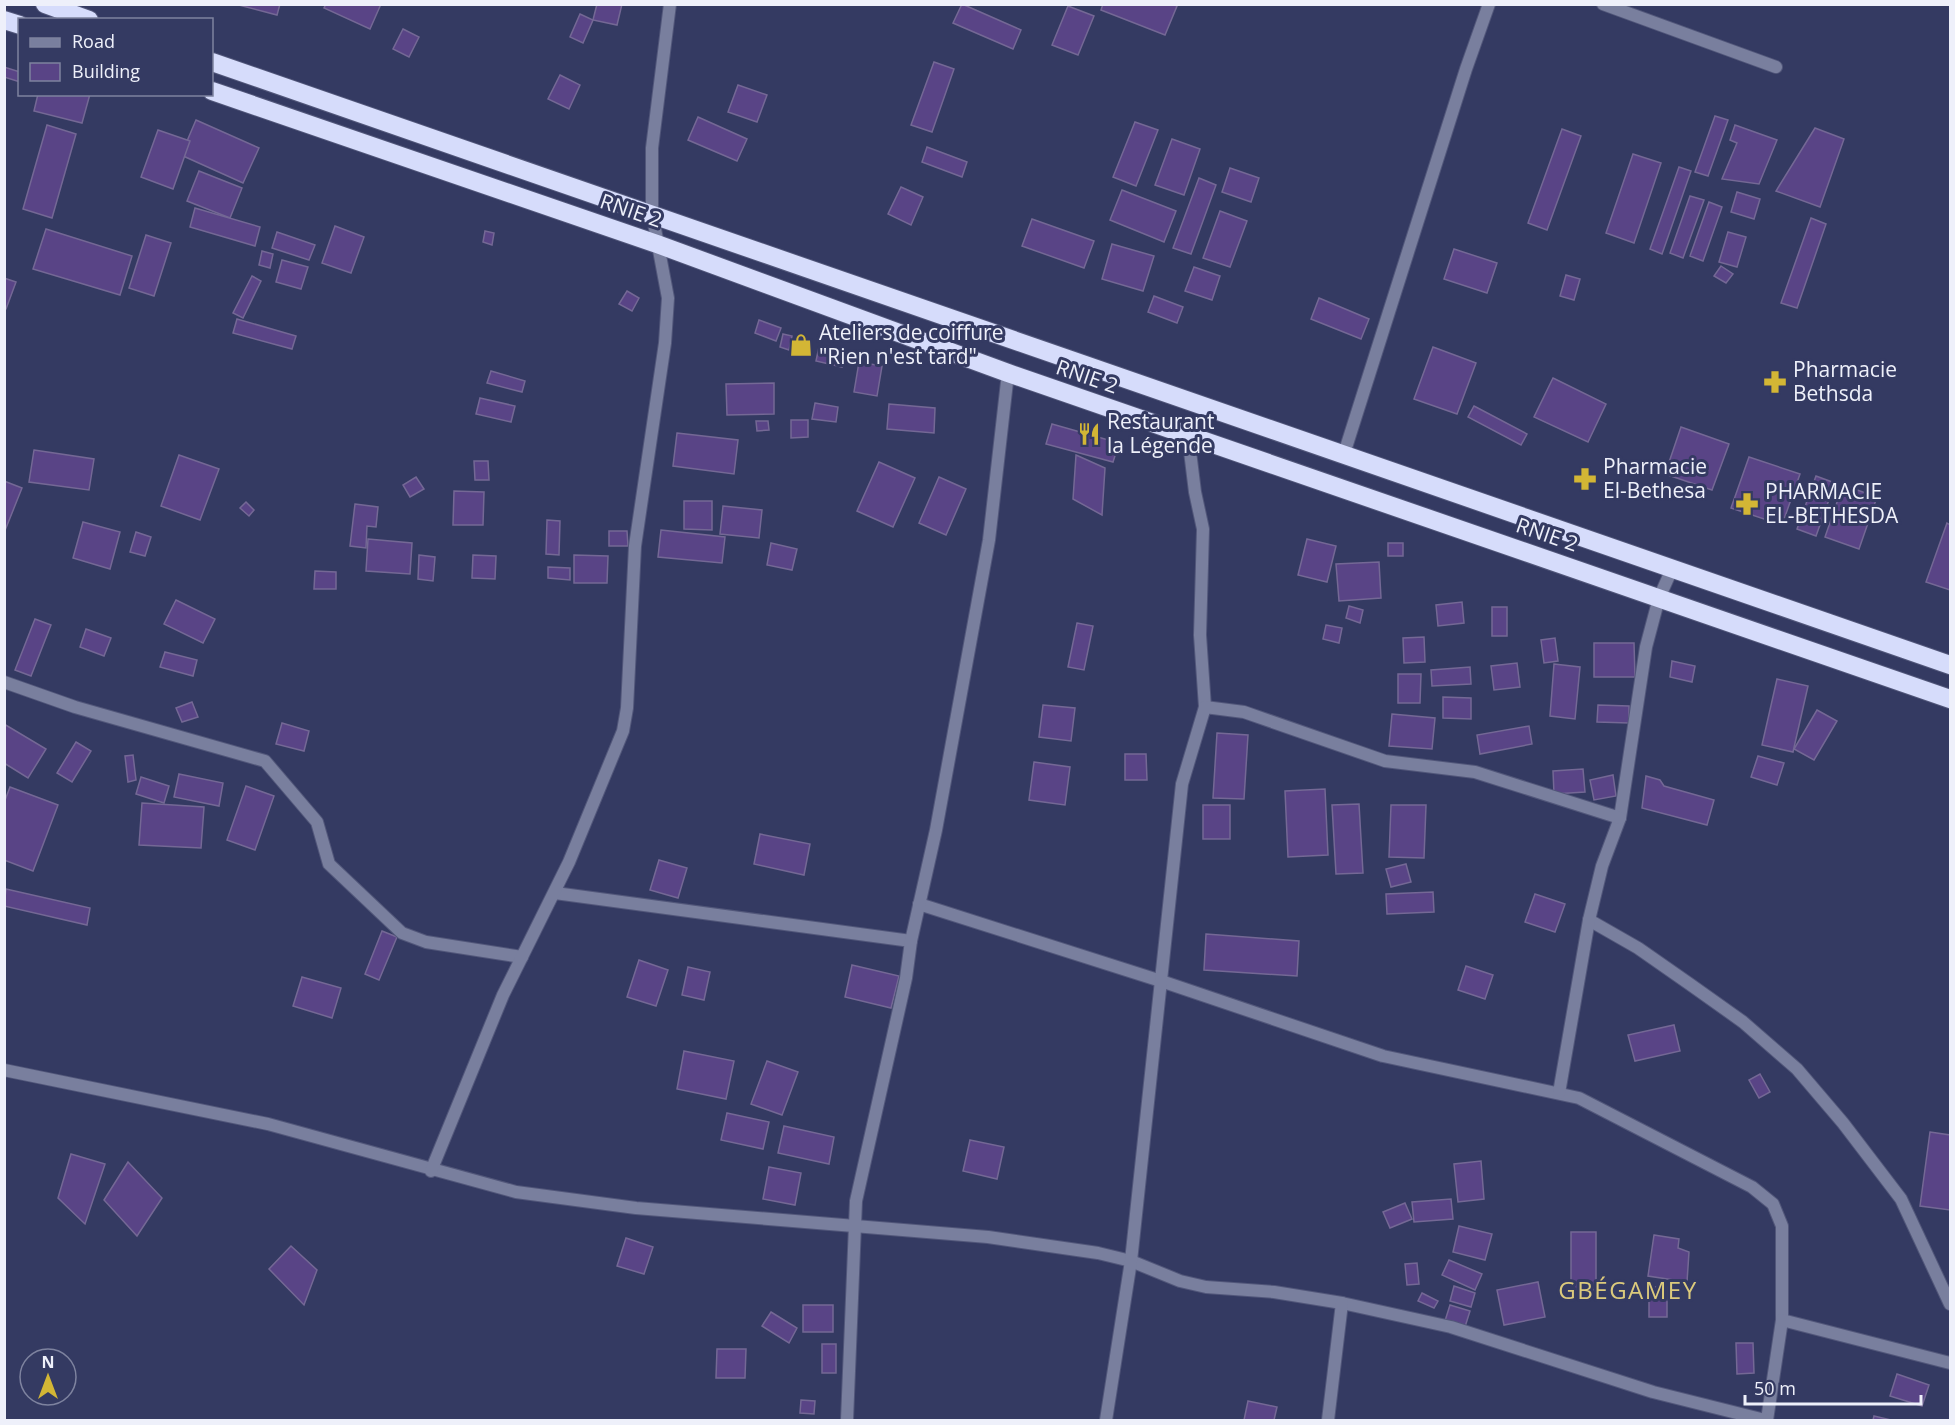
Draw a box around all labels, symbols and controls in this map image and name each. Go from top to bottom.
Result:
legend [18,18,213,96]
text: Road [72,29,115,53]
text: Building [72,59,140,83]
street label: RNIE 2 [597,186,666,234]
place label: Ateliers de coiffure "Rien n'est tard" [819,318,1003,370]
shop icon: Ateliers de coiffure "Rien n'est tard" [788,332,814,358]
street label: RNIE 2 [1053,352,1122,400]
place label: Pharmacie Bethsda [1793,355,1897,407]
pharmacy icon: Pharmacie Bethsda [1762,369,1788,395]
place label: Restaurant la Légende [1107,407,1214,459]
restaurant icon: Restaurant la Légende [1076,421,1102,447]
place label: Pharmacie El-Bethesa [1603,452,1707,504]
pharmacy icon: Pharmacie El-Bethesa [1572,466,1598,492]
place label: PHARMACIE EL-BETHESDA [1765,477,1899,529]
pharmacy icon: PHARMACIE EL-BETHESDA [1734,491,1760,517]
street label: RNIE 2 [1513,510,1582,558]
district label: GBÉGAMEY [1558,1273,1698,1306]
north arrow [18,1347,78,1407]
text: N [41,1351,55,1373]
scale bar [1745,1368,1920,1406]
text: 50 m [1754,1376,1796,1400]

